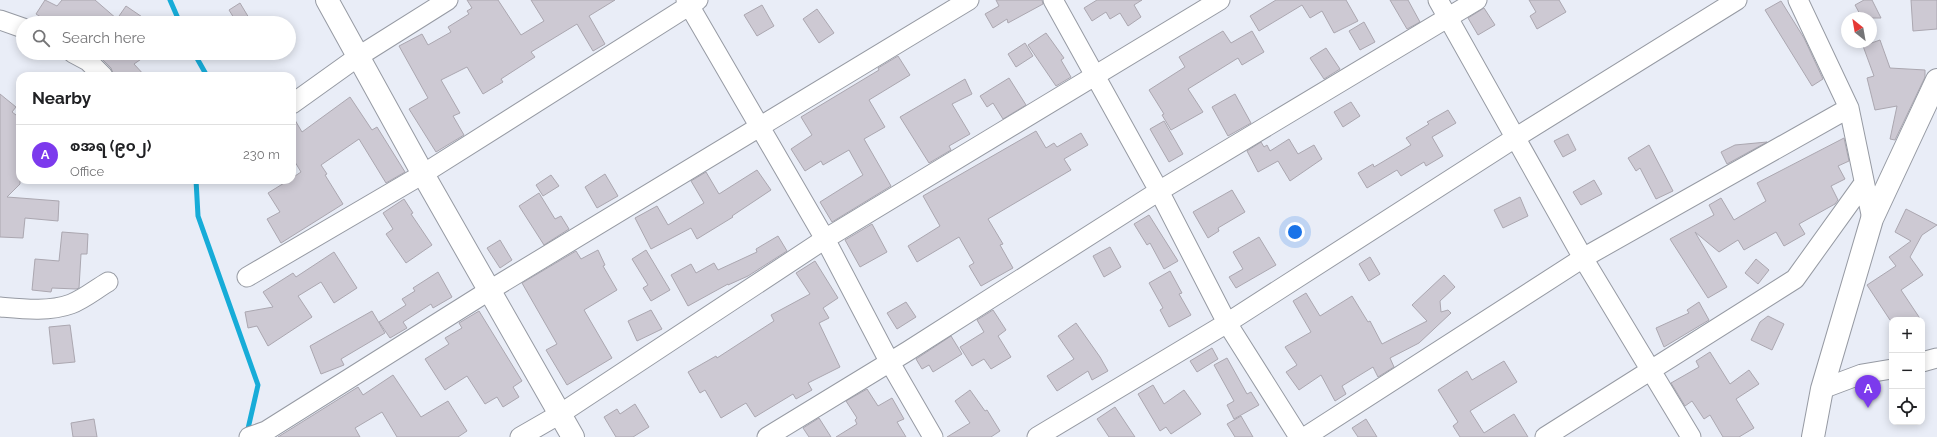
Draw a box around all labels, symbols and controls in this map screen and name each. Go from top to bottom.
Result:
north arrow [1841,12,1877,48]
search box [16,16,296,60]
icon: search [30,27,52,49]
text: Search here [62,29,145,47]
text: Nearby [32,88,91,108]
text: စအရ (၉၀၂) [70,137,151,155]
text: A [41,147,49,162]
text: 230 m [243,147,280,162]
text: Office [70,164,104,179]
your location [1285,222,1305,242]
map controls [1889,317,1925,425]
button: + [1889,317,1925,353]
button: − [1889,353,1925,389]
pin: A [1855,375,1881,408]
button: locate [1889,389,1925,425]

